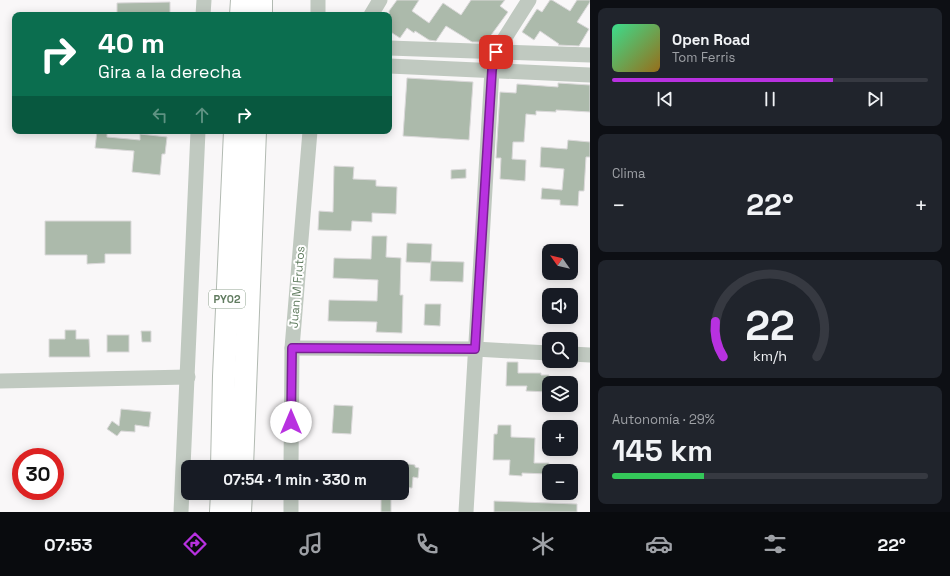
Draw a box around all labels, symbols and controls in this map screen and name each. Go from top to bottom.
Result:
text: 40 m [98,25,165,61]
icon: right [32,28,84,80]
text: Open Road [672,30,750,49]
pin [479,35,513,69]
icon: arrive [485,41,507,63]
text: Tom Ferris [672,49,735,66]
text: Gira a la derecha [98,60,242,83]
icon: previous [654,88,676,110]
icon: pause [759,88,781,110]
icon: next [864,88,886,110]
icon: left [149,104,171,126]
icon: ahead [191,104,213,126]
icon: right [233,104,255,126]
text: Clima [612,165,645,182]
text: 22° [746,185,794,224]
text: − [612,191,626,219]
text: + [914,191,928,219]
north arrow [542,244,578,280]
map controls [542,244,578,500]
street label: Juan M Frutos [285,245,309,329]
button: sound [542,288,578,324]
road number: PY02 [209,290,245,308]
text: 22 [745,299,795,352]
button: search [542,332,578,368]
text: km/h [753,347,787,365]
button: layers [542,376,578,412]
position arrow [270,401,312,443]
text: Autonomía · 29% [612,411,715,428]
button: + [542,420,578,456]
text: 145 km [612,431,713,470]
speed limit sign: 30 [12,448,64,500]
button: − [542,464,578,500]
text: 07:54 · 1 min · 330 m [223,470,367,489]
icon: directions [181,530,209,558]
icon: music [297,530,325,558]
icon: phone [413,530,441,558]
icon: climate [529,530,557,558]
icon: car [645,530,673,558]
icon: filters [761,530,789,558]
text: 07:53 [44,533,92,556]
text: 22° [877,533,906,556]

